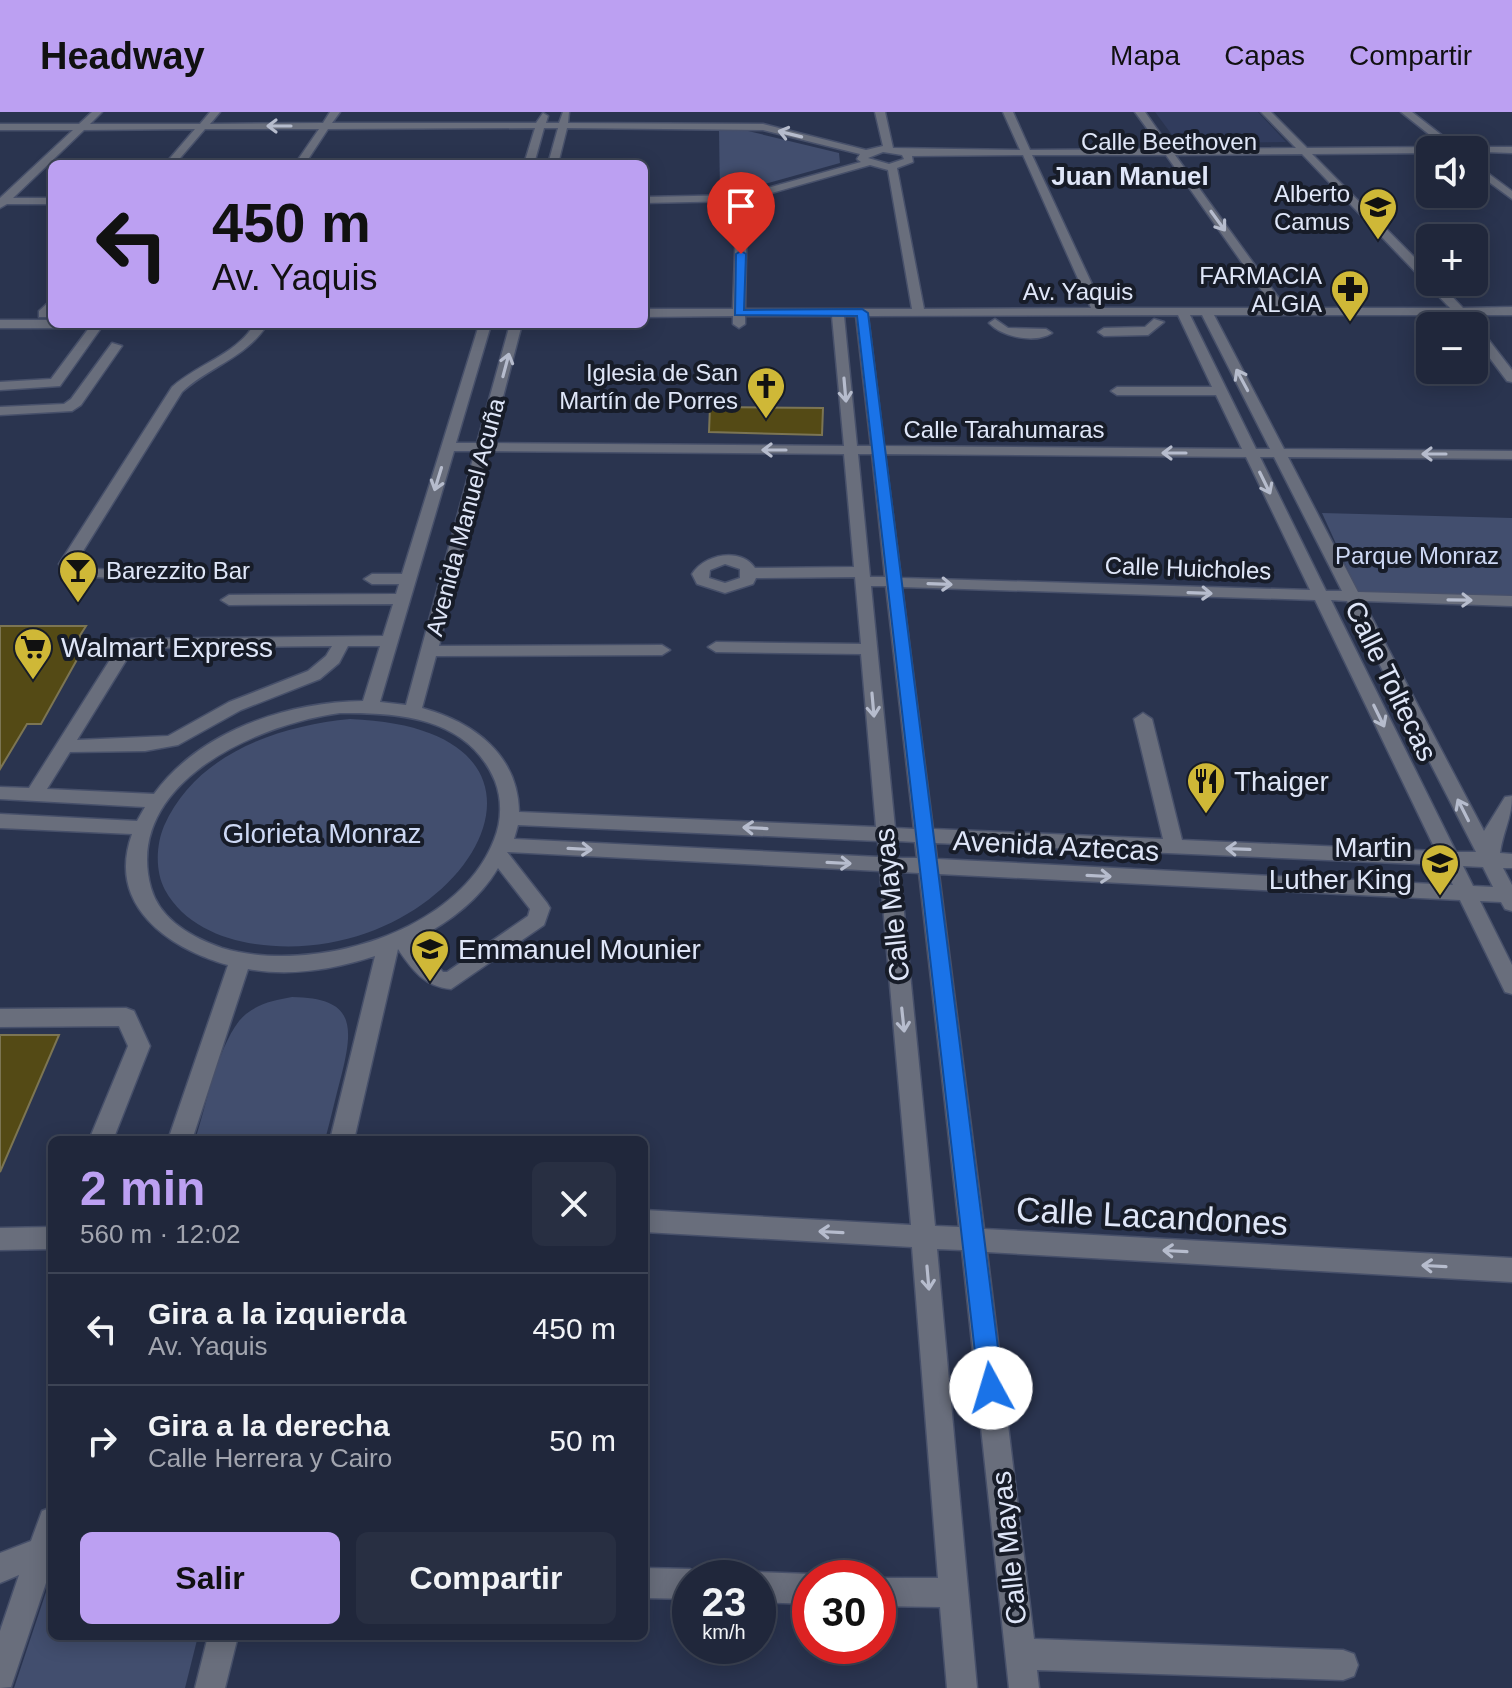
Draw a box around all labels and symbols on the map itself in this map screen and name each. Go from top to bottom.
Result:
one-way arrow [266,118,293,134]
one-way arrow [778,126,804,141]
street label: Calle Beethoven [1081,128,1257,155]
district label: Juan Manuel [1051,161,1209,191]
pin [707,172,775,254]
place label: Alberto Camus [1274,180,1350,235]
school or university icon: Alberto Camus [1357,186,1399,241]
one-way arrow [1210,209,1226,231]
place label: FARMACIA ALGIA [1199,262,1322,317]
pharmacy icon: FARMACIA ALGIA [1329,268,1371,323]
street label: Av. Yaquis [1023,278,1133,305]
one-way arrow [499,352,514,378]
place label: Iglesia de San Martín de Porres [559,359,738,414]
church icon: Iglesia de San Martín de Porres [745,365,787,420]
one-way arrow [1233,369,1249,392]
one-way arrow [838,376,853,403]
street label: Avenida Manuel Acuña [420,395,510,639]
street label: Calle Tarahumaras [904,416,1105,443]
one-way arrow [761,442,788,458]
one-way arrow [1161,445,1188,460]
one-way arrow [1421,446,1448,462]
one-way arrow [430,466,445,492]
one-way arrow [1258,470,1273,494]
park label: Parque Monraz [1335,542,1499,569]
bar icon: Barezzito Bar [57,549,99,604]
street label: Calle Huicholes [1104,552,1272,584]
place label: Barezzito Bar [106,557,250,584]
one-way arrow [926,576,953,591]
one-way arrow [1186,585,1213,600]
one-way arrow [1446,592,1473,608]
street label: Calle Toltecas [1339,596,1443,766]
supermarket icon: Walmart Express [12,626,54,681]
place label: Walmart Express [61,632,273,663]
one-way arrow [866,691,881,718]
one-way arrow [1372,704,1388,728]
restaurant icon: Thaiger [1185,760,1227,815]
place label: Thaiger [1234,766,1329,797]
one-way arrow [1455,799,1471,823]
park label: Glorieta Monraz [222,818,422,849]
one-way arrow [742,821,769,836]
street label: Avenida Aztecas [952,825,1160,867]
street label: Calle Mayas [869,827,915,983]
place label: Martin Luther King [1269,832,1412,895]
one-way arrow [1225,841,1252,856]
one-way arrow [566,842,593,857]
school or university icon: Martin Luther King [1419,842,1461,897]
one-way arrow [825,856,852,871]
one-way arrow [1085,868,1112,883]
school or university icon: Emmanuel Mounier [409,928,451,983]
place label: Emmanuel Mounier [458,934,701,965]
one-way arrow [895,1006,910,1033]
street label: Calle Lacandones [1015,1190,1289,1242]
one-way arrow [818,1224,845,1239]
one-way arrow [1162,1243,1189,1258]
one-way arrow [1421,1258,1448,1273]
one-way arrow [921,1264,936,1291]
position arrow [949,1346,1033,1430]
street label: Calle Mayas [986,1470,1032,1626]
speed limit sign: 30 [792,1560,896,1664]

